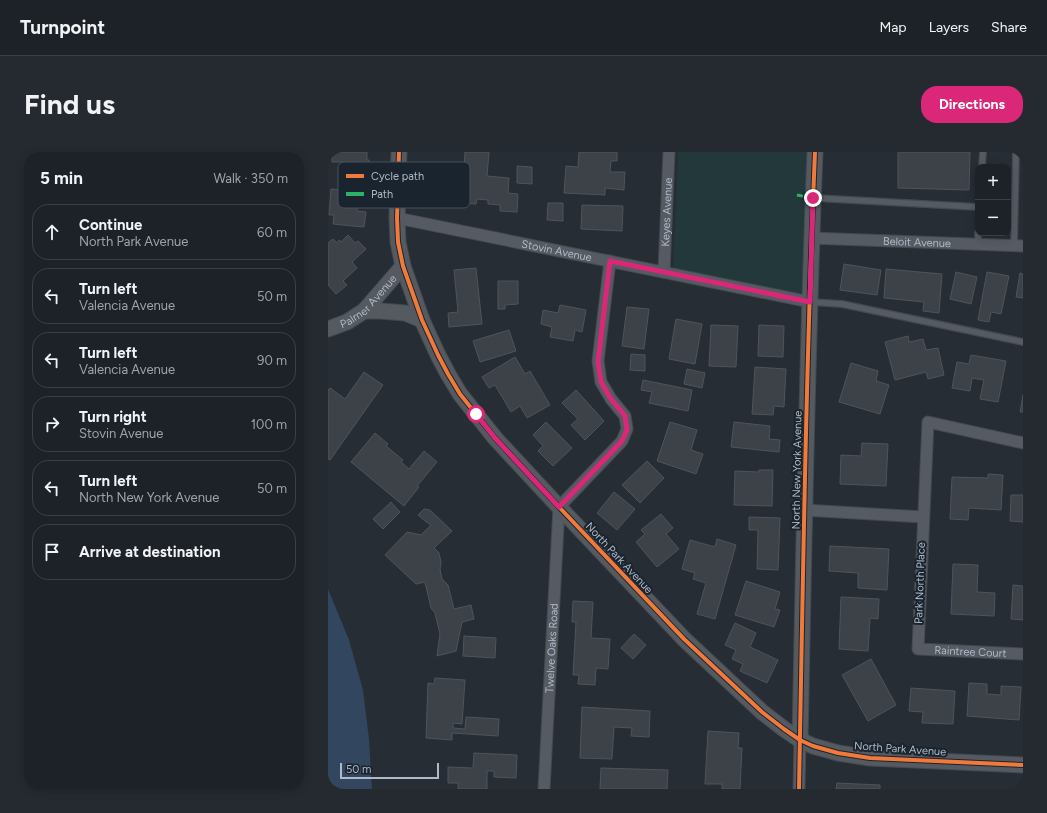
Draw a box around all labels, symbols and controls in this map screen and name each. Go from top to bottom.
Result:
text: Turnpoint [20,16,105,39]
text: Map [879,19,907,36]
text: Layers [929,19,969,36]
text: Share [991,19,1027,36]
button: Directions [921,86,1023,123]
text: Find us [24,87,115,121]
legend [338,162,470,208]
map controls [975,164,1011,236]
button: + [975,164,1011,200]
text: 5 min [40,168,83,188]
text: Cycle path [371,170,424,183]
text: Walk · 350 m [213,171,288,186]
street label: Keyes Avenue [659,177,674,247]
text: Path [371,188,393,201]
route end [804,189,822,207]
button: − [975,200,1011,236]
text: Continue [79,216,142,234]
icon: ahead [41,221,63,243]
text: 60 m [257,225,287,240]
text: North Park Avenue [79,234,188,249]
street label: Beloit Avenue [883,234,951,250]
street label: Stovin Avenue [520,237,593,264]
street label: Palmer Avenue [338,272,399,330]
text: Turn left [79,280,137,298]
icon: left [41,285,63,307]
text: 50 m [257,289,287,304]
text: Valencia Avenue [79,298,175,313]
text: Turn left [79,344,137,362]
icon: left [41,349,63,371]
text: 90 m [257,353,287,368]
text: Valencia Avenue [79,362,175,377]
route start [467,405,485,423]
text: Turn right [79,408,147,426]
street label: North New York Avenue [789,411,805,529]
icon: right [41,413,63,435]
text: 100 m [251,417,287,432]
text: Stovin Avenue [79,426,163,441]
text: Turn left [79,472,137,490]
icon: left [41,477,63,499]
text: 50 m [257,481,287,496]
text: North New York Avenue [79,490,219,505]
street label: North Park Avenue [583,520,655,596]
icon: arrive [41,541,63,563]
street label: Park North Place [912,542,928,624]
text: Arrive at destination [79,543,220,561]
street label: Twelve Oaks Road [543,603,560,693]
street label: Raintree Court [934,643,1007,660]
street label: North Park Avenue [853,739,947,759]
scale bar [340,761,439,780]
text: 50 m [346,763,371,776]

